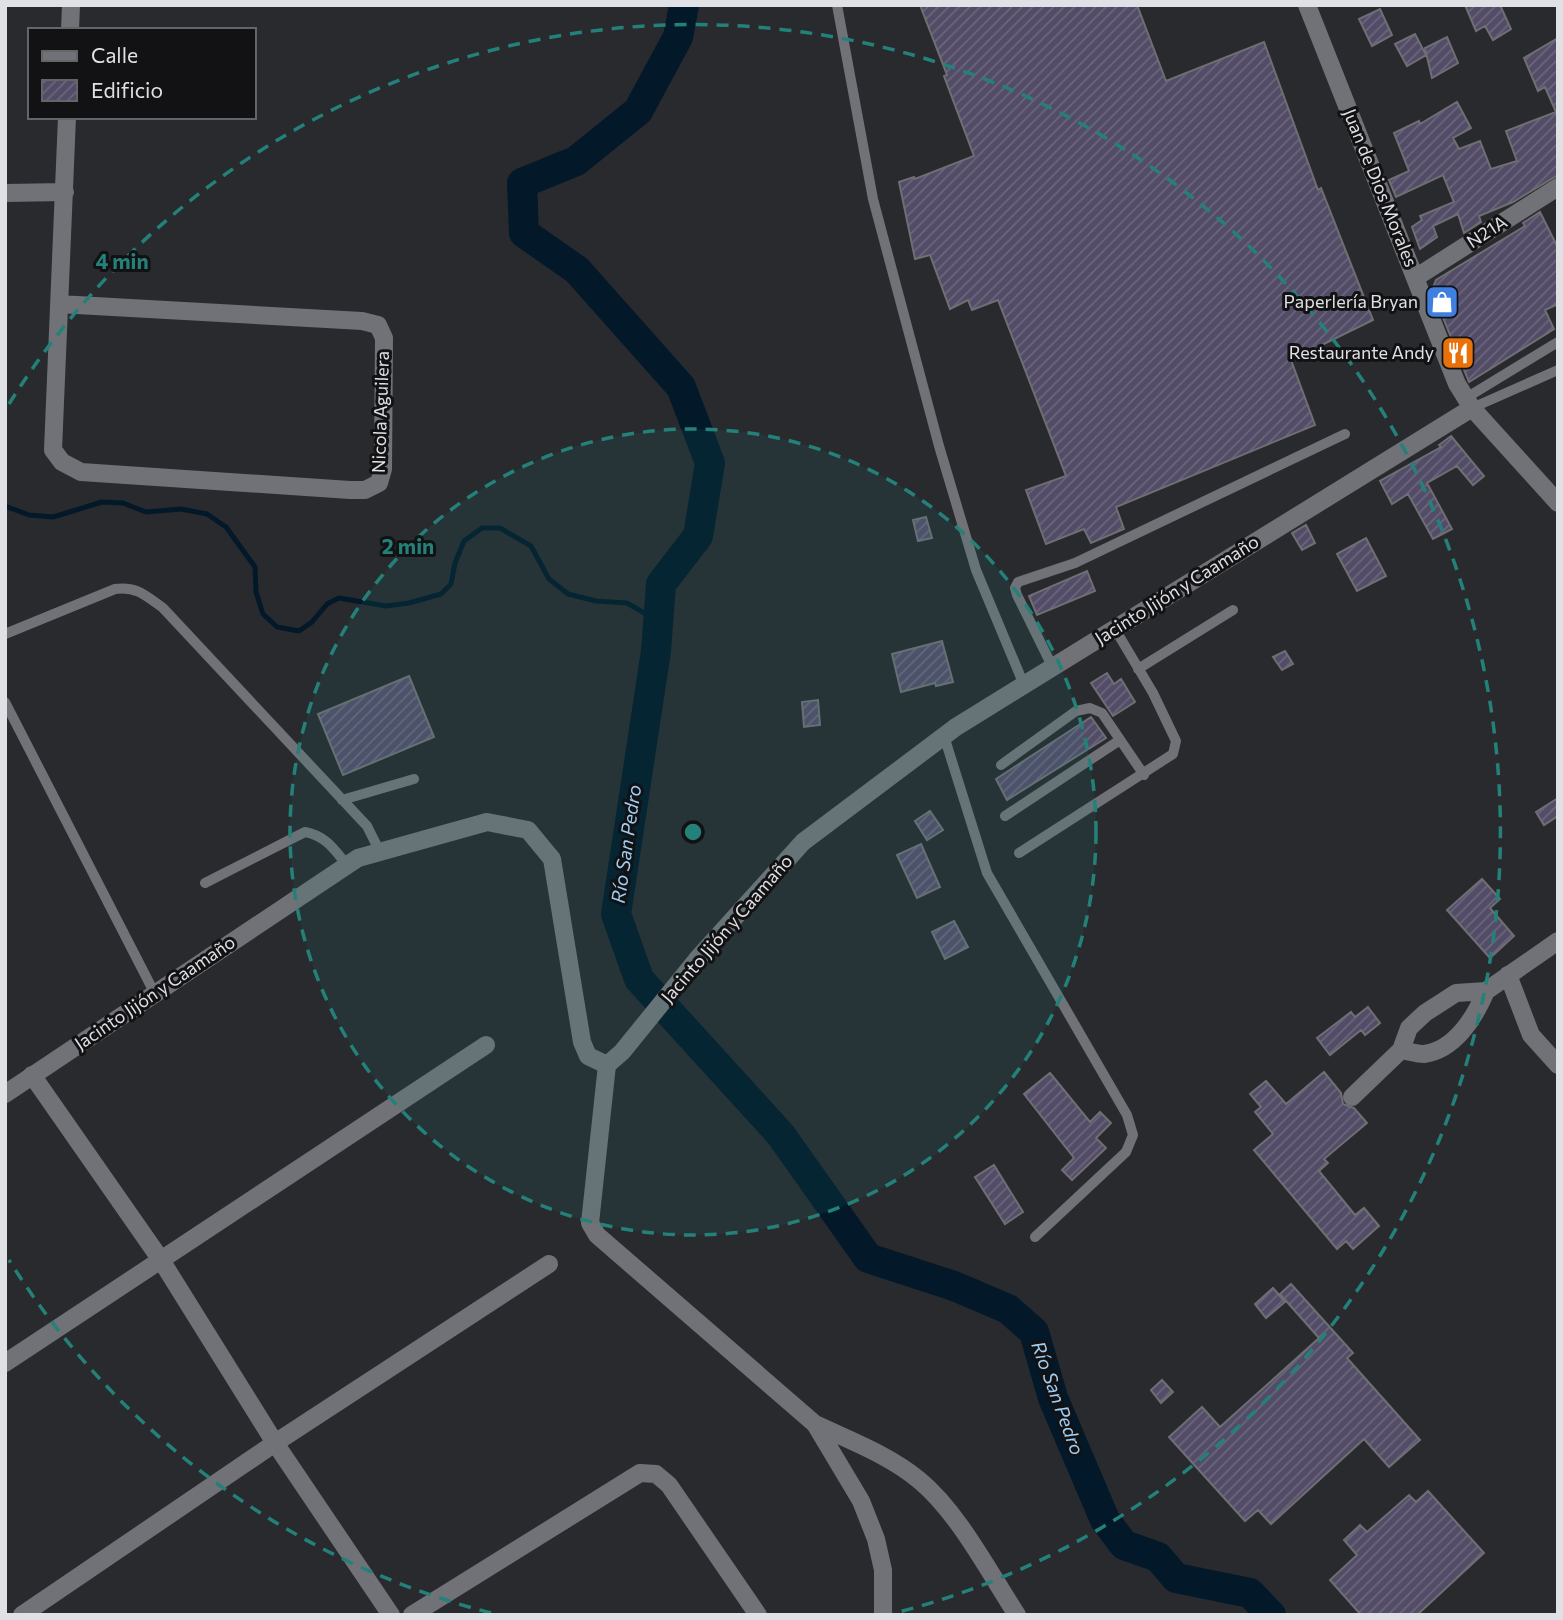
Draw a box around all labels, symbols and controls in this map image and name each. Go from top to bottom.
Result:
legend [28,28,256,119]
text: Calle [91,42,138,67]
text: Edificio [91,77,163,102]
street label: Juan de Dios Morales [1339,105,1423,270]
street label: N21A [1462,210,1511,252]
text: 4 min [95,248,149,273]
shop icon: Paperlería Bryan [1423,283,1461,321]
place label: Paperlería Bryan [1284,290,1418,312]
restaurant icon: Restaurante Andy [1439,334,1477,372]
place label: Restaurante Andy [1289,341,1434,363]
street label: Nicola Aguilera [367,351,393,473]
street label: Jacinto Jijón y Caamaño [1090,530,1262,649]
text: 2 min [382,533,434,558]
water label: Río San Pedro [606,783,645,905]
centre of rings [681,820,705,844]
street label: Jacinto Jijón y Caamaño [656,850,797,1007]
street label: Jacinto Jijón y Caamaño [70,930,239,1054]
water label: Río San Pedro [1027,1338,1090,1458]

